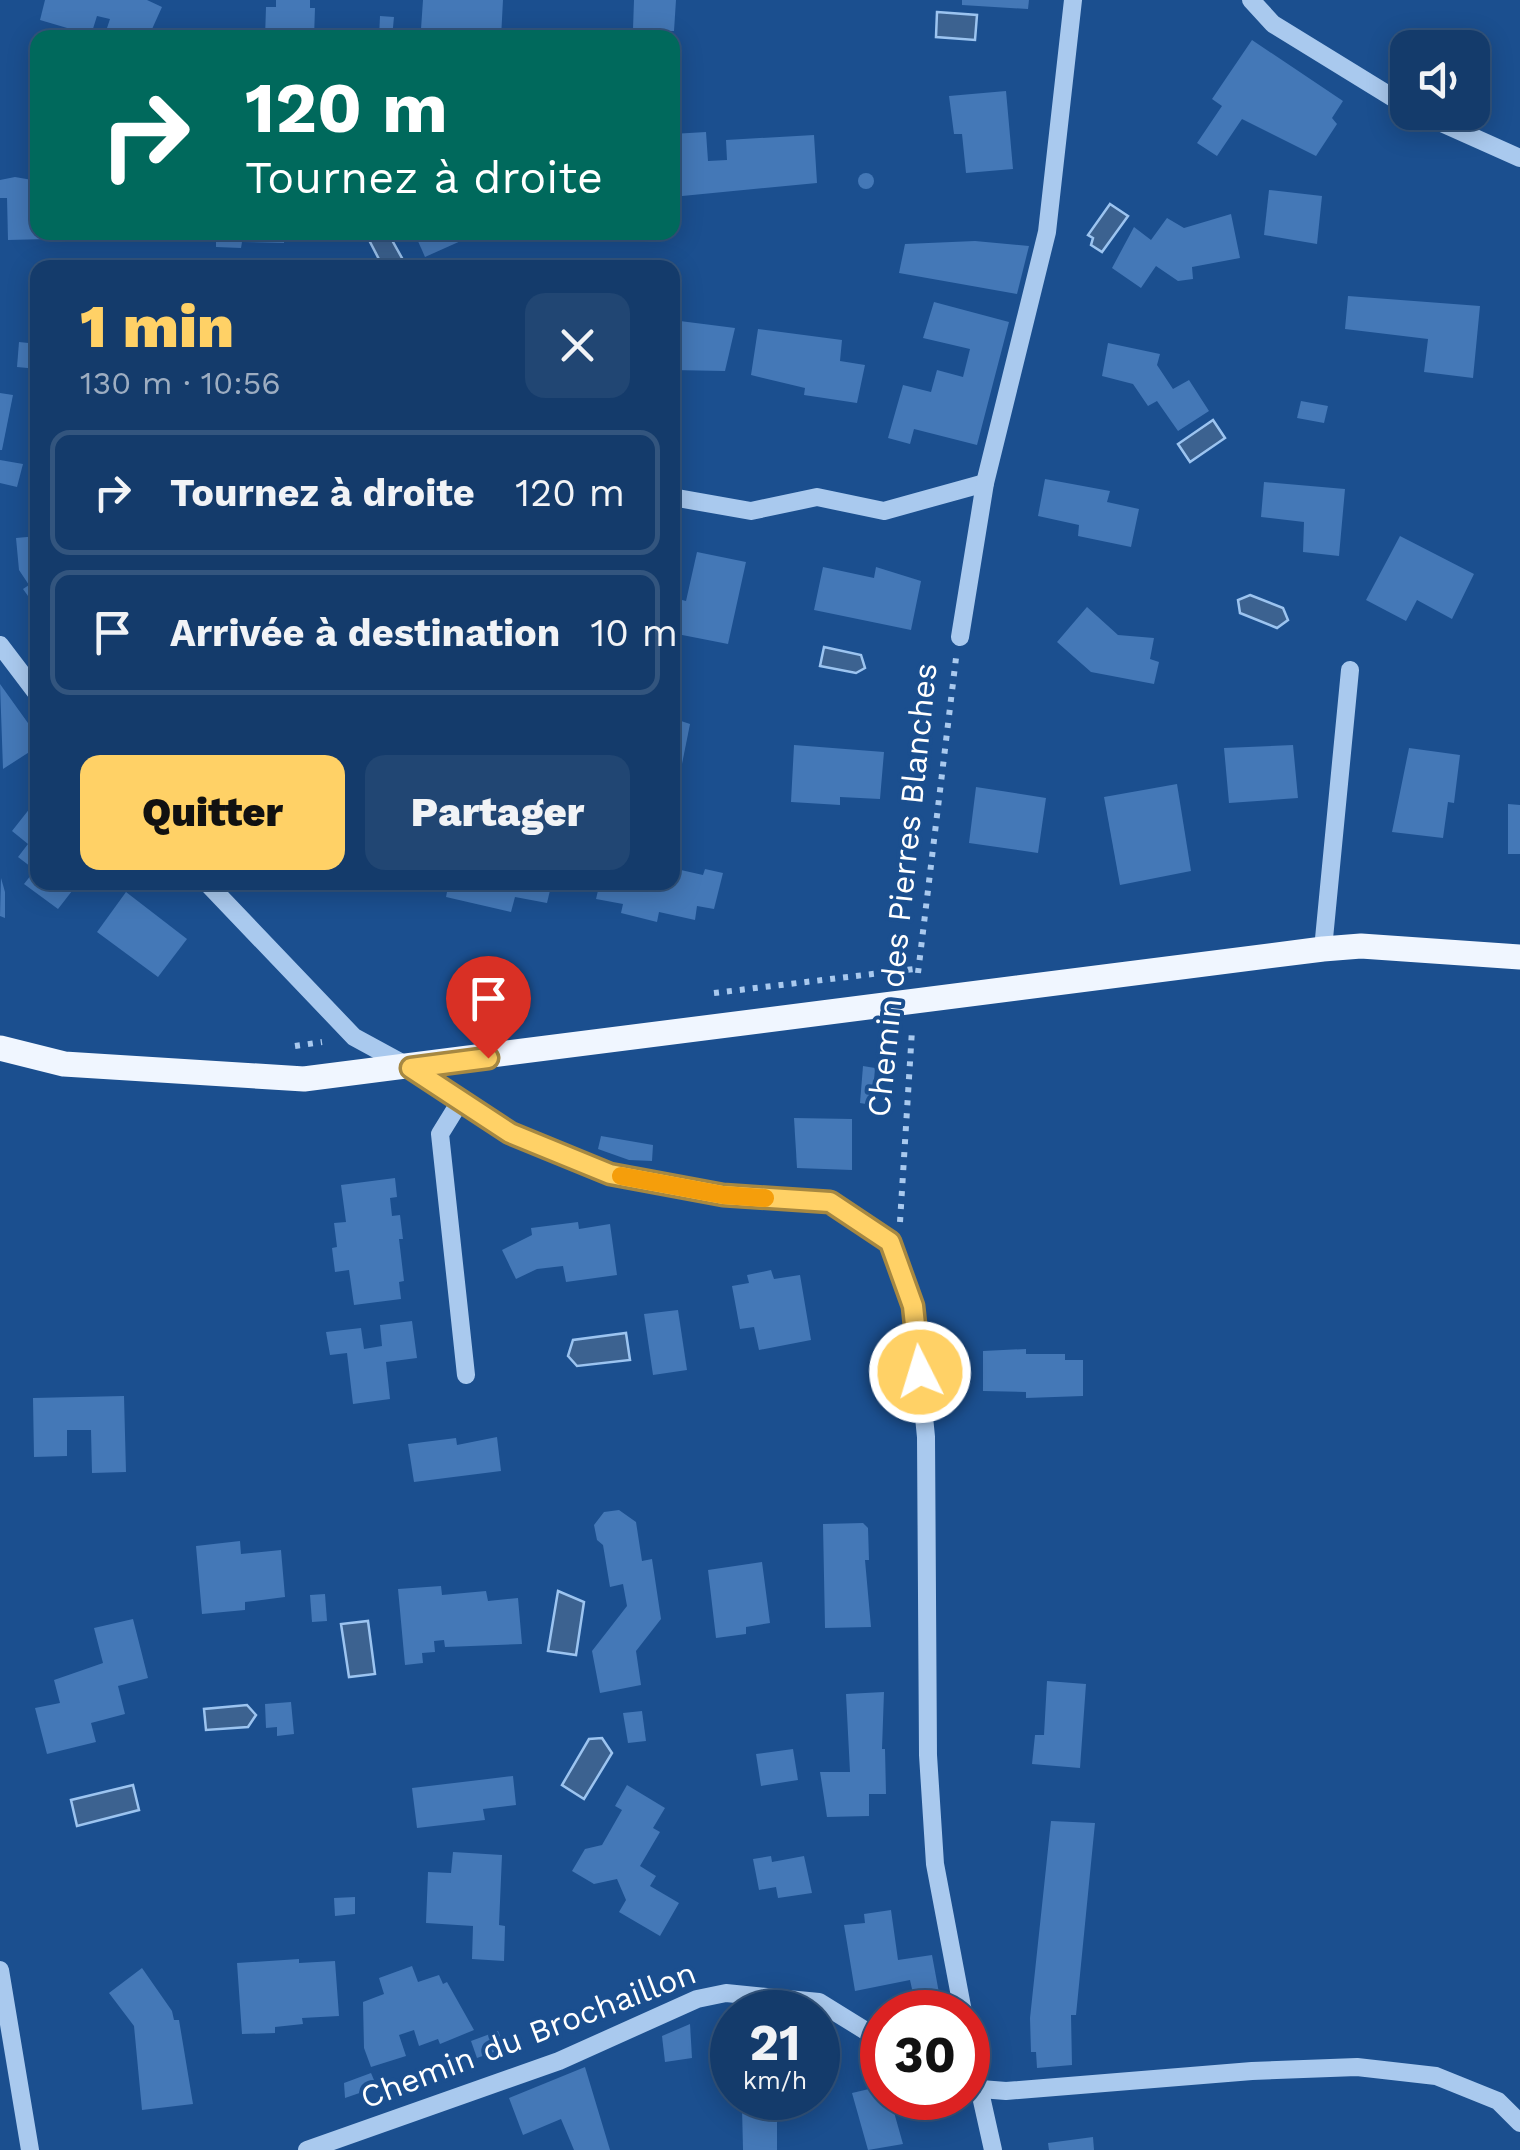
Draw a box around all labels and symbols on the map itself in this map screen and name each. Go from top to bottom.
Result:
street label: Chemin des Pierres Blanches [859,661,945,1119]
pin [446,956,531,1059]
position arrow [868,1320,972,1424]
street label: Chemin du Brochaillon [355,1953,701,2117]
speed limit sign: 30 [860,1990,990,2120]

